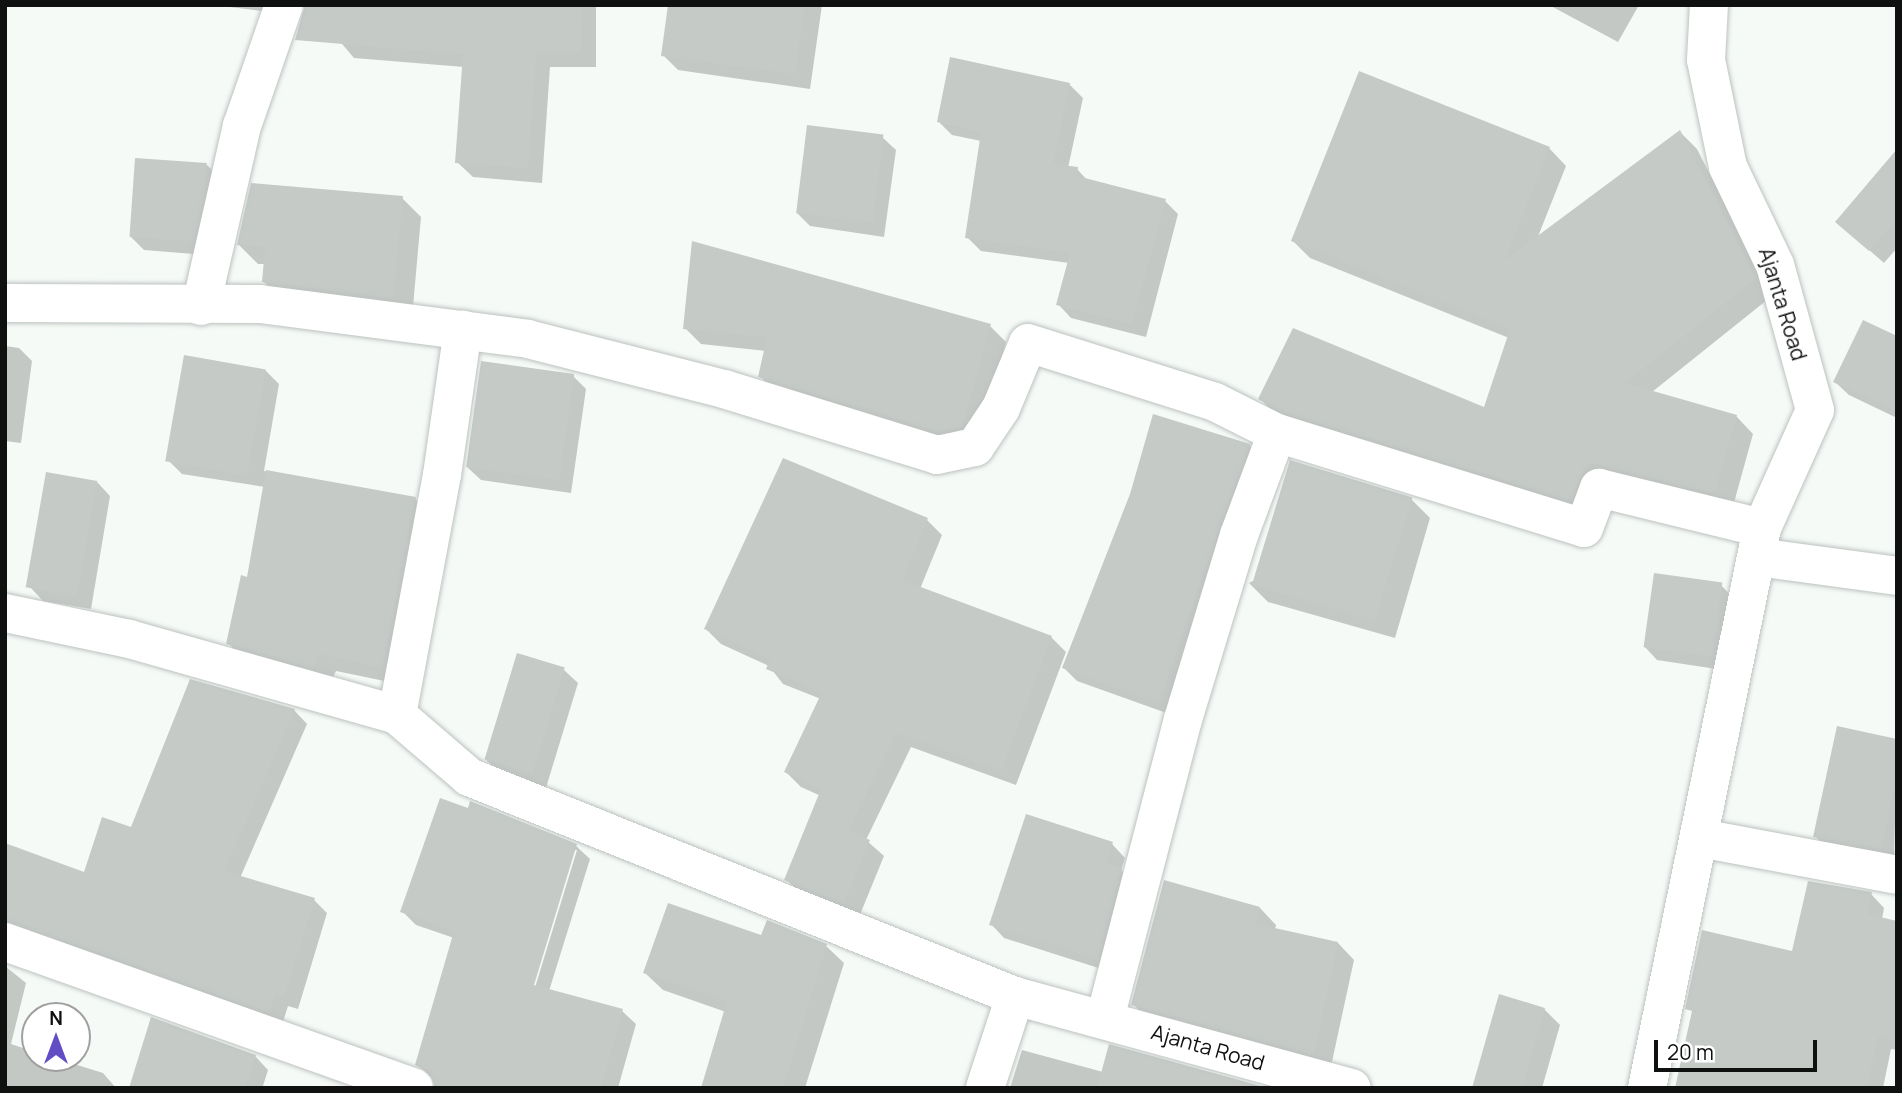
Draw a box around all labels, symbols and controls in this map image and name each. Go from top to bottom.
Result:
street label: Ajanta Road [1754,244,1812,364]
north arrow [21,1002,91,1072]
text: N [49,1005,63,1031]
street label: Ajanta Road [1148,1019,1268,1075]
scale bar [1657,1026,1820,1070]
text: 20 m [1667,1038,1714,1066]

